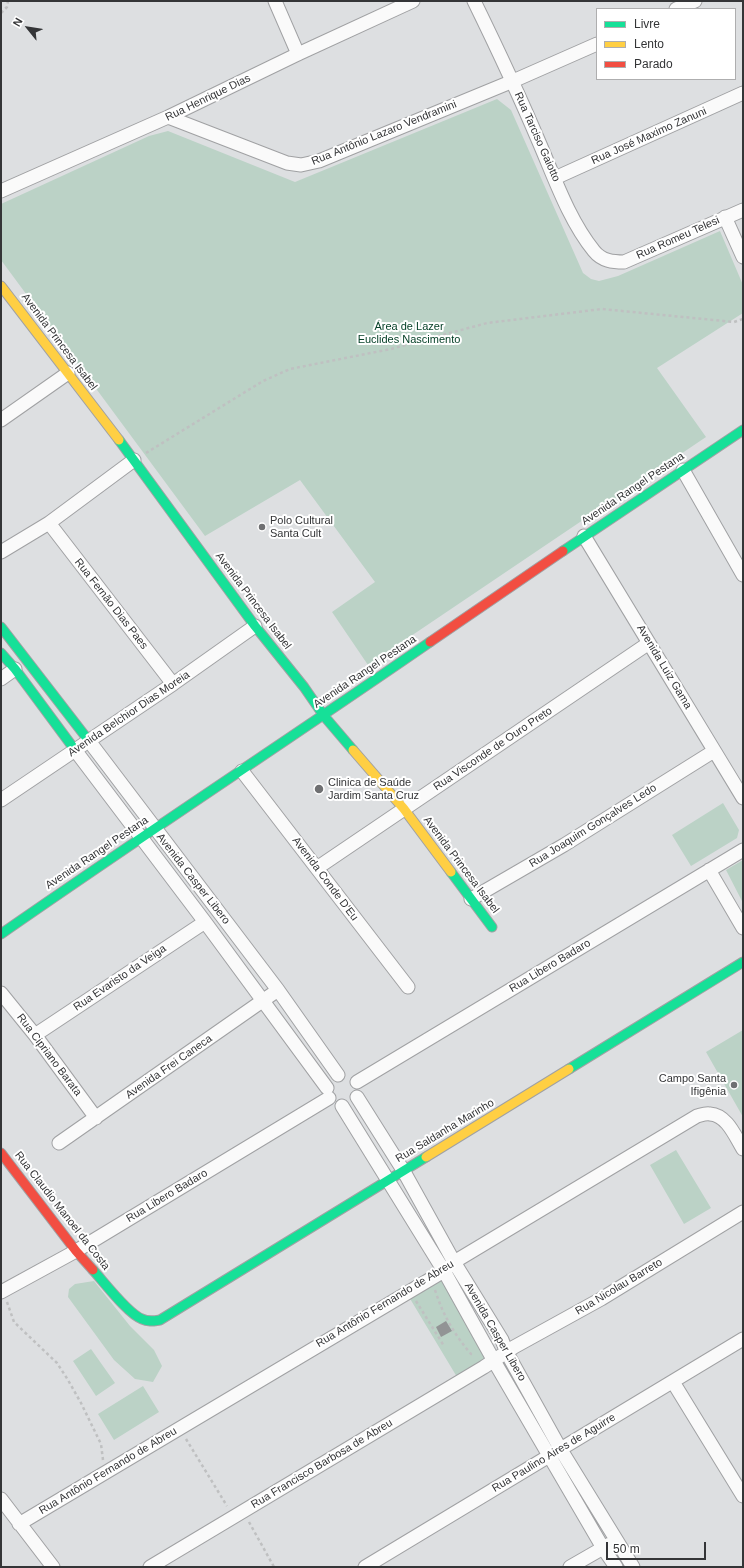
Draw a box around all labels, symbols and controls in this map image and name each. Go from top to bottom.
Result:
north arrow [8,8,48,48]
legend [596,8,736,80]
text: N [10,16,25,28]
text: Livre [634,17,660,31]
text: Lento [634,37,664,51]
text: Parado [634,57,673,71]
street label: Rua Henrique Dias [163,72,253,124]
street label: Rua Tarciso Gaiotto [511,90,563,184]
street label: Rua Antônio Lazaro Vendramini [310,98,458,168]
street label: Rua José Maximo Zanuni [589,105,709,167]
street label: Rua Romeu Telesi [634,214,722,262]
street label: Avenida Princesa Isabel [18,291,100,393]
park label: Área de Lazer Euclides Nascimento [358,320,460,346]
street label: Avenida Rangel Pestana [579,450,687,528]
place label: Polo Cultural Santa Cult [270,514,333,540]
marker: Polo Cultural Santa Cult [257,522,267,532]
street label: Avenida Princesa Isabel [212,550,294,652]
street label: Rua Fernão Dias Paes [72,556,150,652]
street label: Avenida Luiz Gama [634,623,694,711]
street label: Avenida Rangel Pestana [311,633,419,711]
street label: Avenida Belchior Dias Moreia [66,668,192,760]
street label: Rua Visconde de Ouro Preto [431,704,555,794]
place label: Clinica de Saúde Jardim Santa Cruz [328,776,419,802]
street label: Rua Joaquim Gonçalves Ledo [527,781,659,871]
marker: Clinica de Saúde Jardim Santa Cruz [313,783,325,795]
street label: Avenida Rangel Pestana [43,814,151,892]
street label: Avenida Princesa Isabel [420,814,502,916]
street label: Avenida Casper Libero [153,831,233,927]
street label: Avenida Conde D'Eu [289,834,361,924]
street label: Rua Libero Badaro [507,937,593,995]
street label: Rua Evaristo da Veiga [71,942,169,1014]
street label: Rua Cipriano Barata [14,1011,84,1099]
street label: Avenida Frei Caneca [123,1032,215,1102]
place label: Campo Santa Ifigênia [659,1072,726,1098]
marker: Campo Santa Ifigênia [729,1080,739,1090]
street label: Rua Saldanha Marinho [393,1096,497,1166]
street label: Rua Claudio Manoel da Costa [12,1149,112,1273]
street label: Rua Libero Badaro [124,1167,210,1225]
street label: Rua Nicolau Barreto [573,1256,665,1318]
street label: Rua Antônio Fernando de Abreu [314,1258,456,1350]
street label: Avenida Casper Libero [461,1280,529,1384]
street label: Rua Paulino Aires de Aguirre [490,1411,618,1495]
street label: Rua Francisco Barbosa de Abreu [249,1416,395,1512]
street label: Rua Antônio Fernando de Abreu [37,1425,179,1517]
scale bar [608,1534,708,1560]
text: 50 m [613,1542,640,1556]

